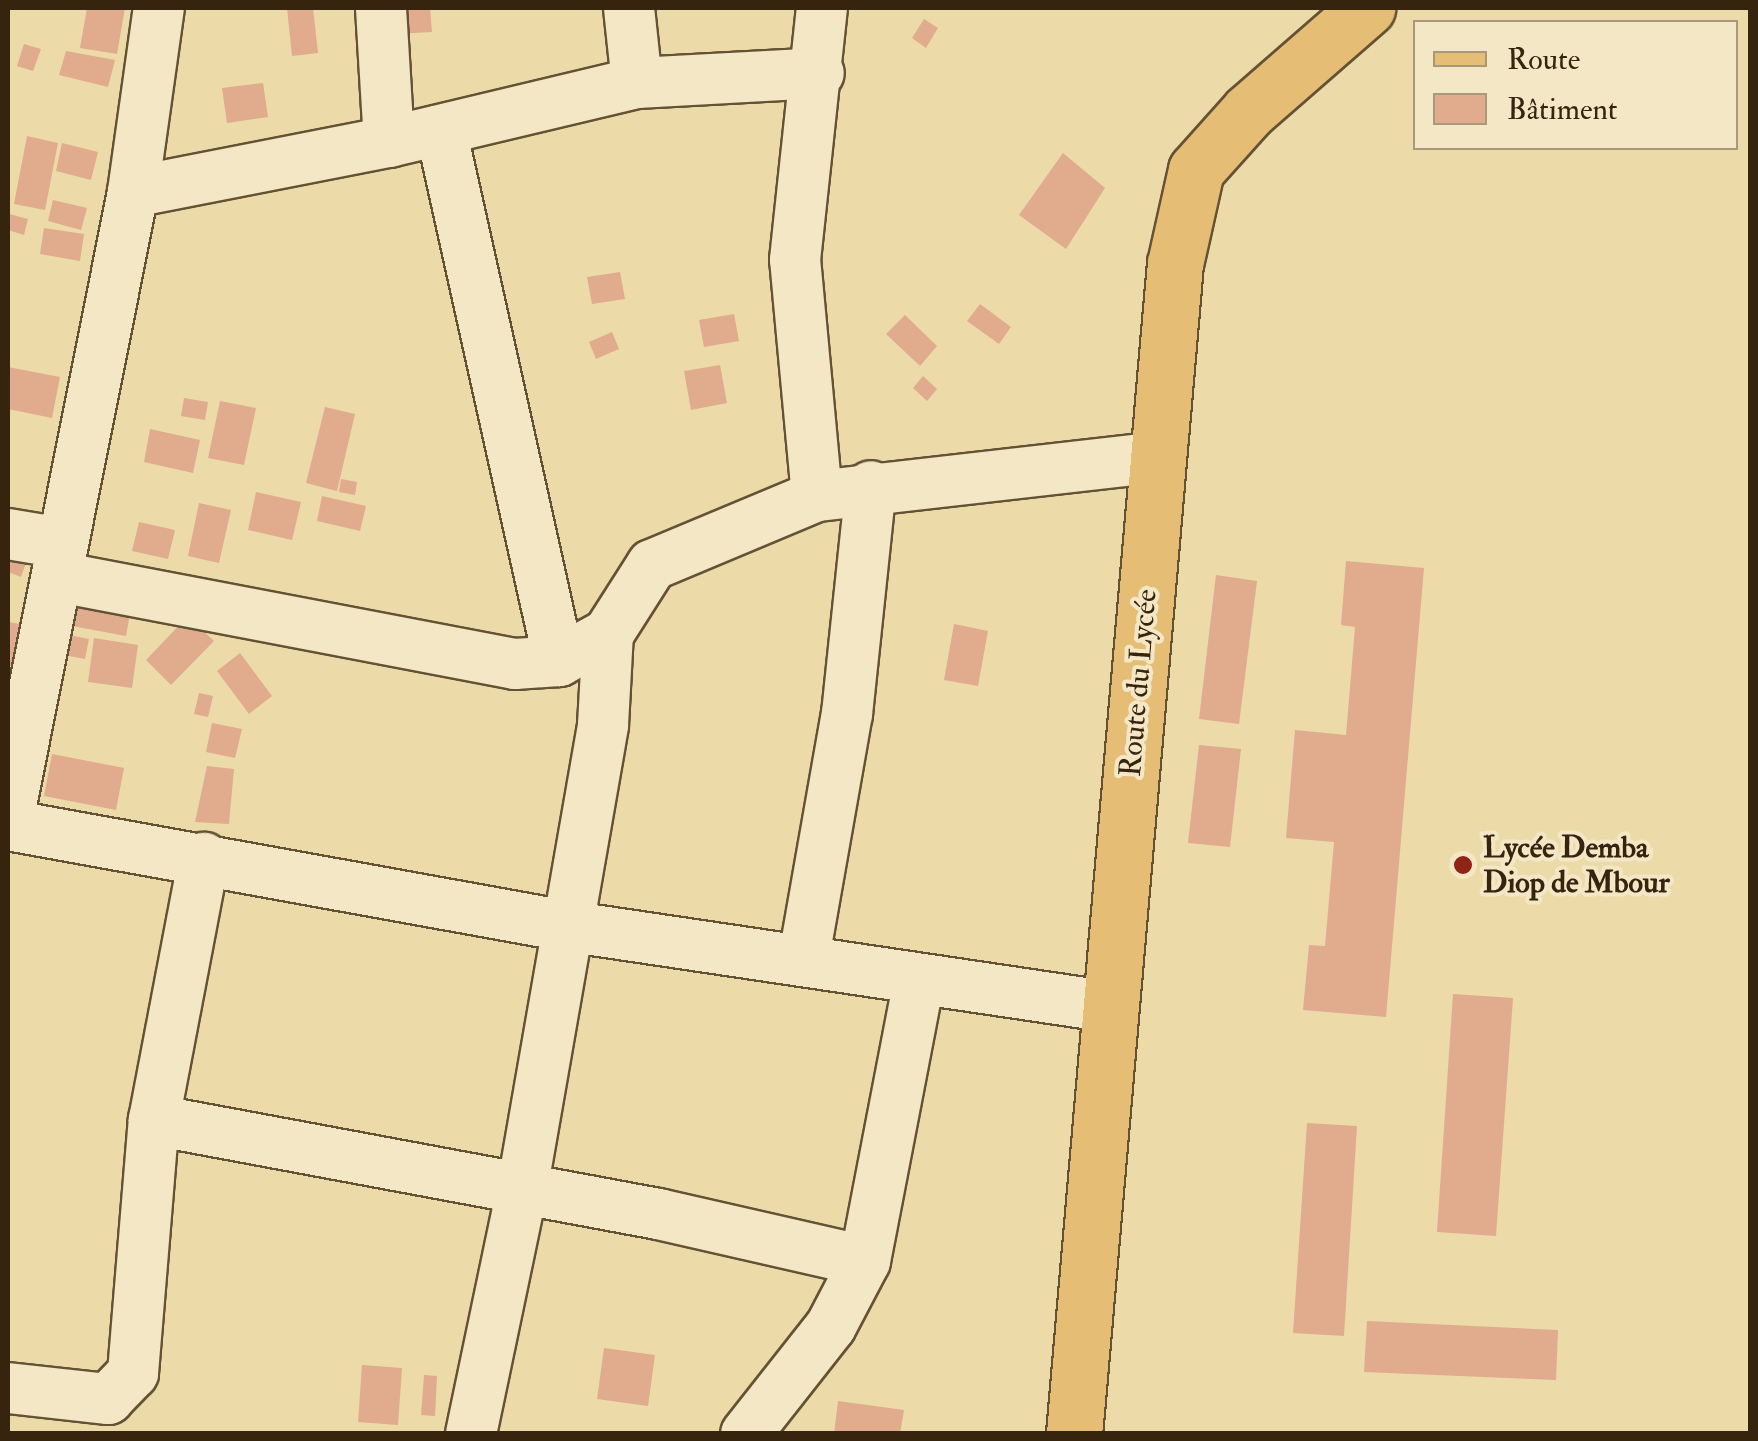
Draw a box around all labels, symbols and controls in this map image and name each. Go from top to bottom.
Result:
legend [1413,20,1738,150]
text: Route [1507,41,1580,78]
text: Bâtiment [1507,91,1617,128]
street label: Route du Lycée [1113,588,1165,778]
place label: Lycée Demba Diop de Mbour [1483,830,1670,900]
marker: Lycée Demba Diop de Mbour [1452,854,1474,876]

